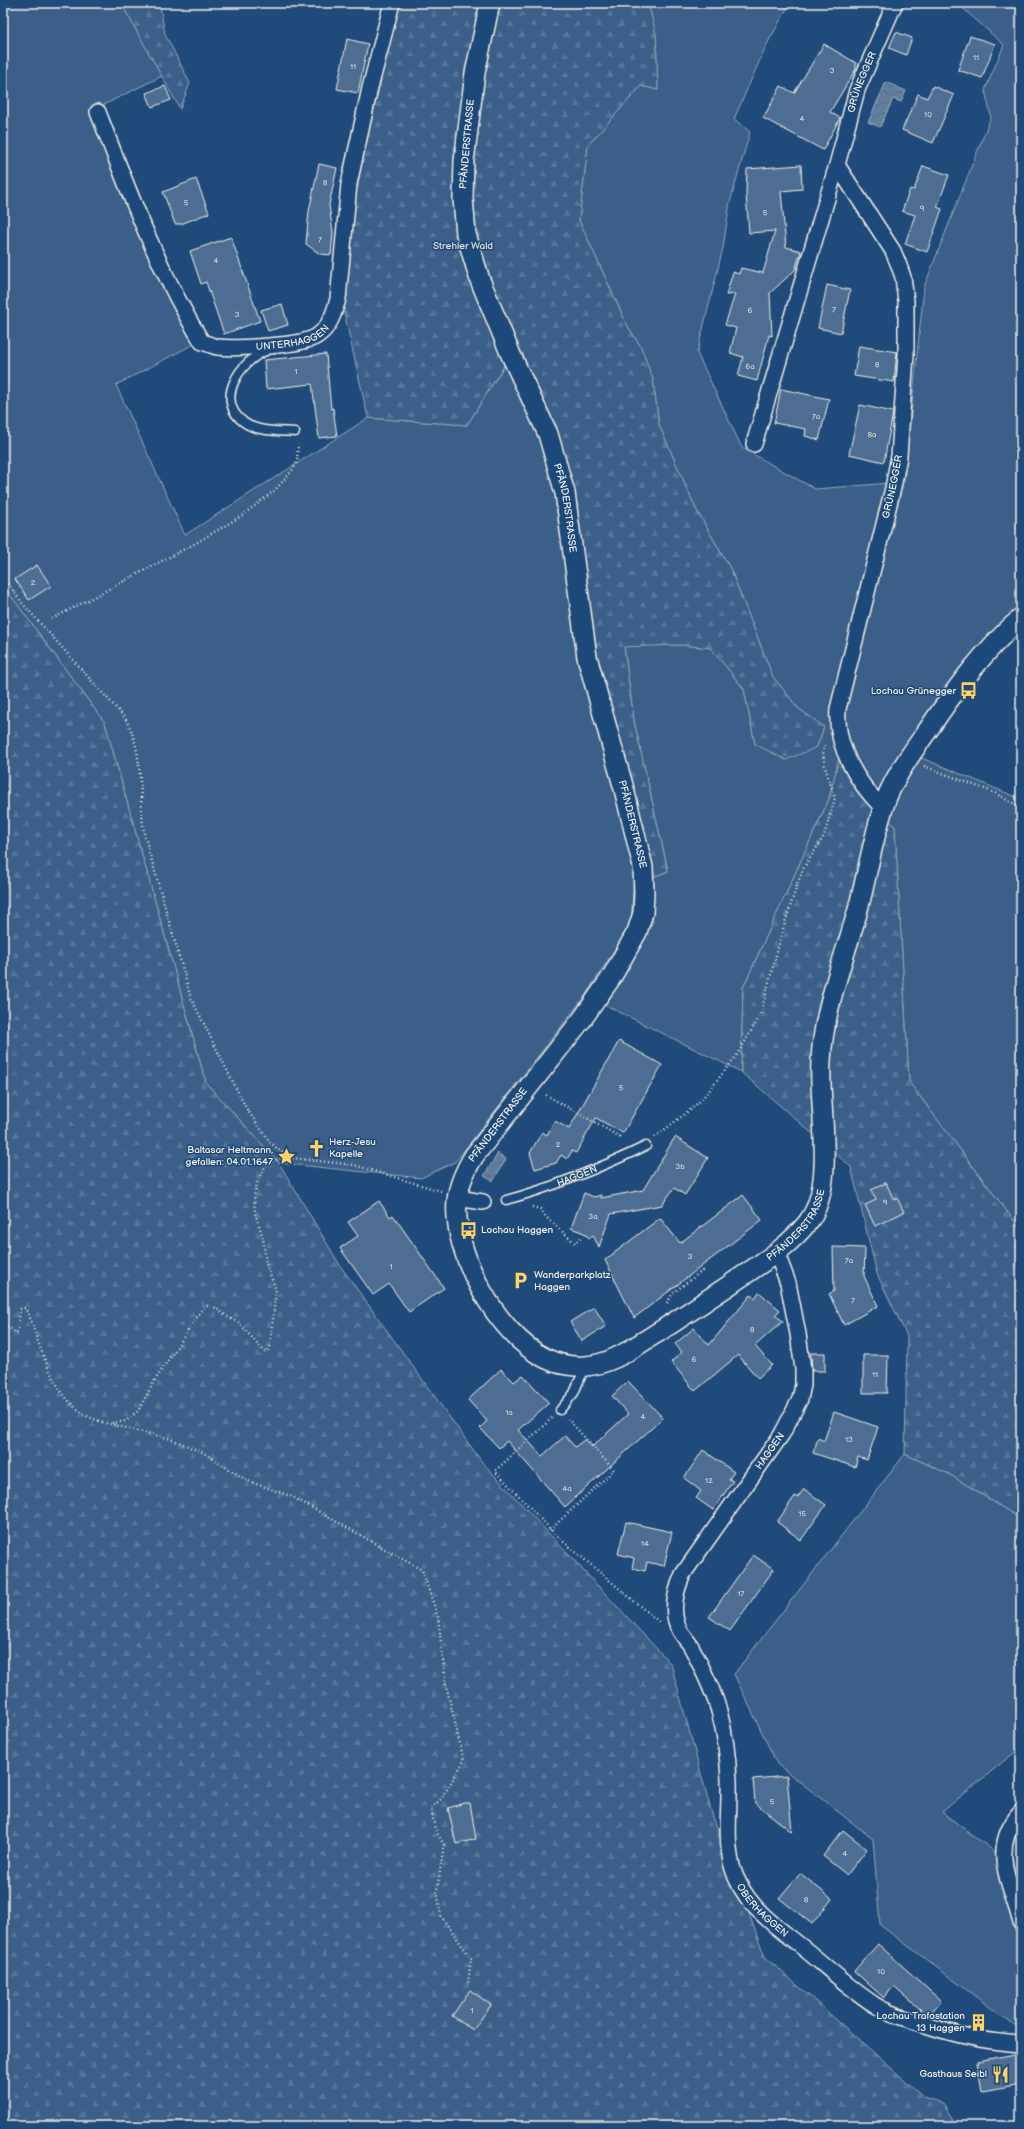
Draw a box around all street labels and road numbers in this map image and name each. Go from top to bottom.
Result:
street label: GRÜNEGGER [845,50,879,114]
street label: PFÄNDERSTRASSE [457,98,477,189]
street label: UNTERHAGGEN [255,322,332,353]
street label: GRÜNEGGER [880,454,905,520]
street label: PFÄNDERSTRASSE [551,462,579,554]
street label: PFÄNDERSTRASSE [616,779,649,870]
street label: PFÄNDERSTRASSE [466,1085,530,1165]
street label: HAGGEN [555,1163,599,1189]
street label: PFÄNDERSTRASSE [764,1188,827,1264]
street label: HAGGEN [753,1430,787,1472]
street label: OBERHAGGEN [734,1881,791,1940]

